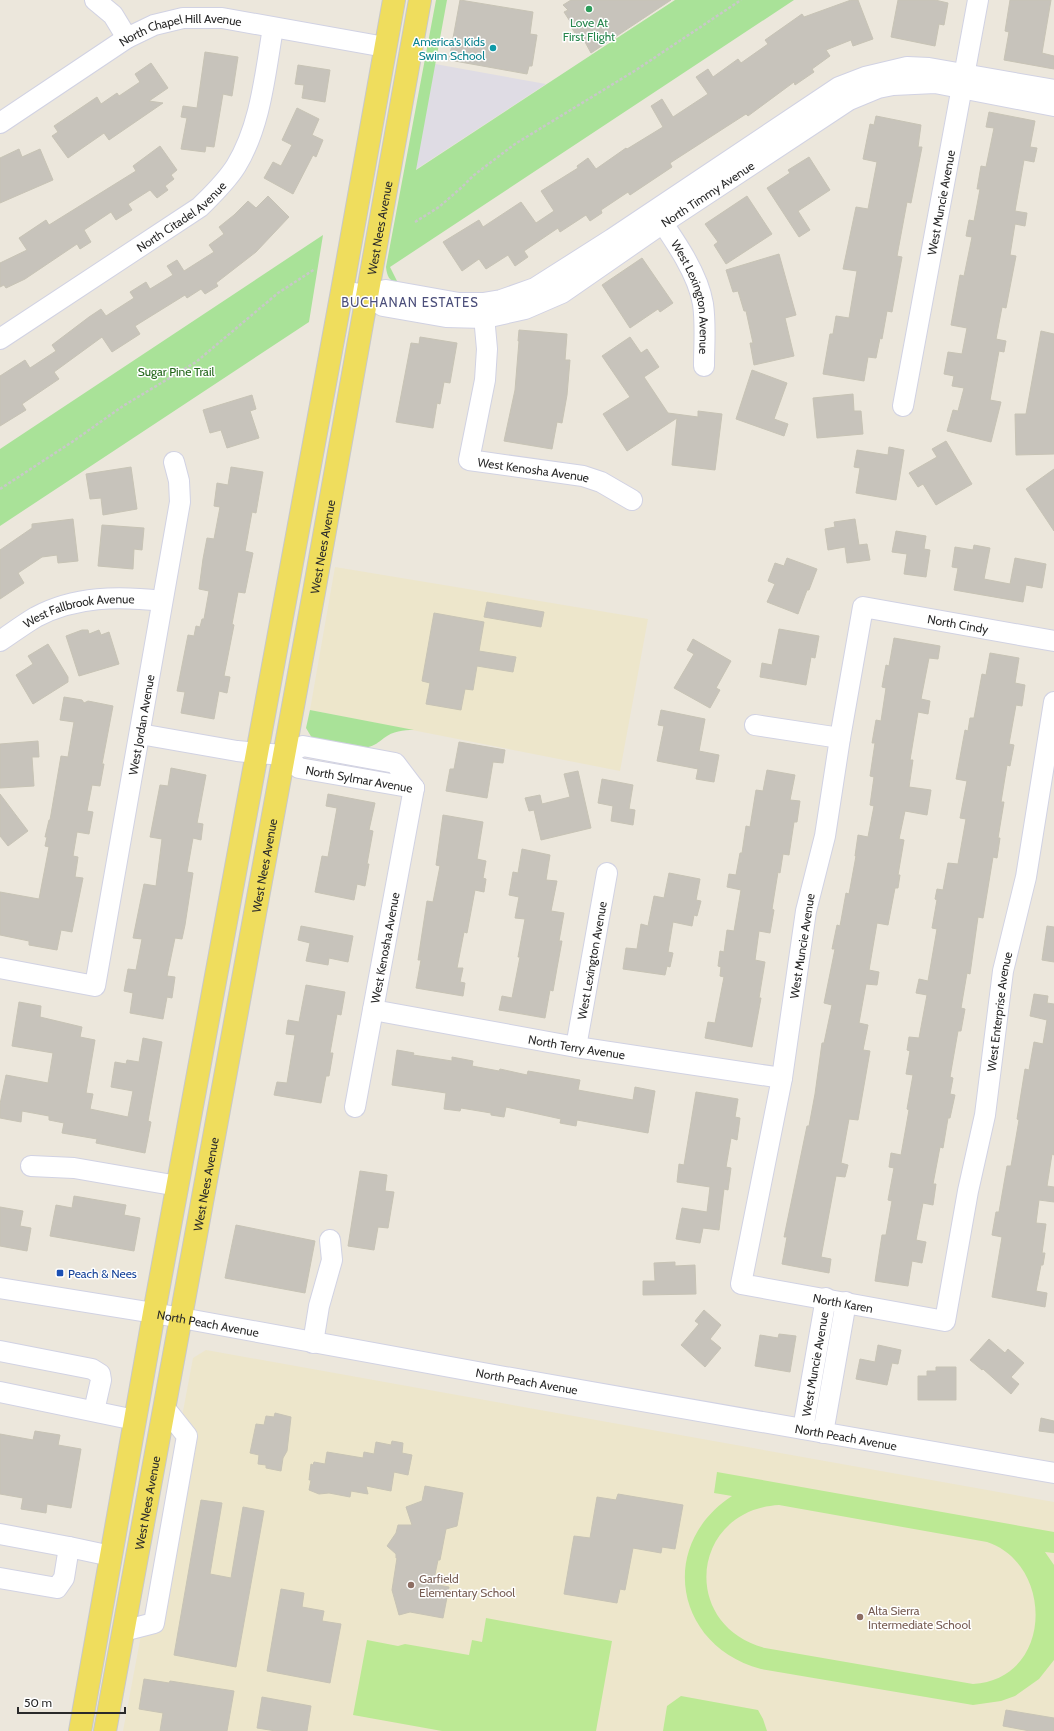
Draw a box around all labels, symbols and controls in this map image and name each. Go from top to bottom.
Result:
marker: Love At First Flight [584,4,594,14]
street label: North Chapel Hill Avenue [116,11,243,49]
place label: Love At First Flight [563,15,615,44]
place label: America's Kids Swim School [413,34,485,63]
marker: America's Kids Swim School [488,43,498,53]
street label: West Muncie Avenue [924,149,958,256]
street label: North Timmy Avenue [658,158,757,230]
street label: North Citadel Avenue [133,178,229,255]
street label: West Nees Avenue [363,180,395,276]
street label: West Lexington Avenue [668,237,712,354]
district label: BUCHANAN ESTATES [341,294,479,310]
park label: Sugar Pine Trail [138,364,214,379]
street label: West Kenosha Avenue [477,454,591,485]
street label: West Nees Avenue [306,499,338,595]
street label: West Fallbrook Avenue [20,591,135,631]
street label: North Cindy [926,611,990,637]
street label: West Jordan Avenue [125,673,157,776]
street label: North Sylmar Avenue [304,762,414,795]
street label: West Nees Avenue [248,817,280,914]
street label: West Kenosha Avenue [367,891,402,1004]
street label: West Muncie Avenue [786,892,818,1000]
street label: West Lexington Avenue [574,900,609,1021]
street label: West Enterprise Avenue [983,950,1015,1072]
street label: North Terry Avenue [527,1031,626,1062]
street label: West Nees Avenue [189,1136,221,1232]
place label: Peach & Nees [68,1266,137,1281]
marker: Peach & Nees [55,1268,65,1278]
street label: North Karen [812,1290,875,1315]
street label: North Peach Avenue [156,1306,260,1340]
street label: West Muncie Avenue [798,1310,831,1418]
street label: North Peach Avenue [475,1364,579,1397]
street label: North Peach Avenue [794,1420,898,1453]
street label: West Nees Avenue [131,1455,163,1551]
place label: Garfield Elementary School [419,1571,515,1600]
marker: Garfield Elementary School [406,1580,416,1590]
place label: Alta Sierra Intermediate School [868,1603,971,1632]
marker: Alta Sierra Intermediate School [855,1612,865,1622]
scale bar [18,1689,125,1715]
text: 50 m [24,1695,52,1710]

